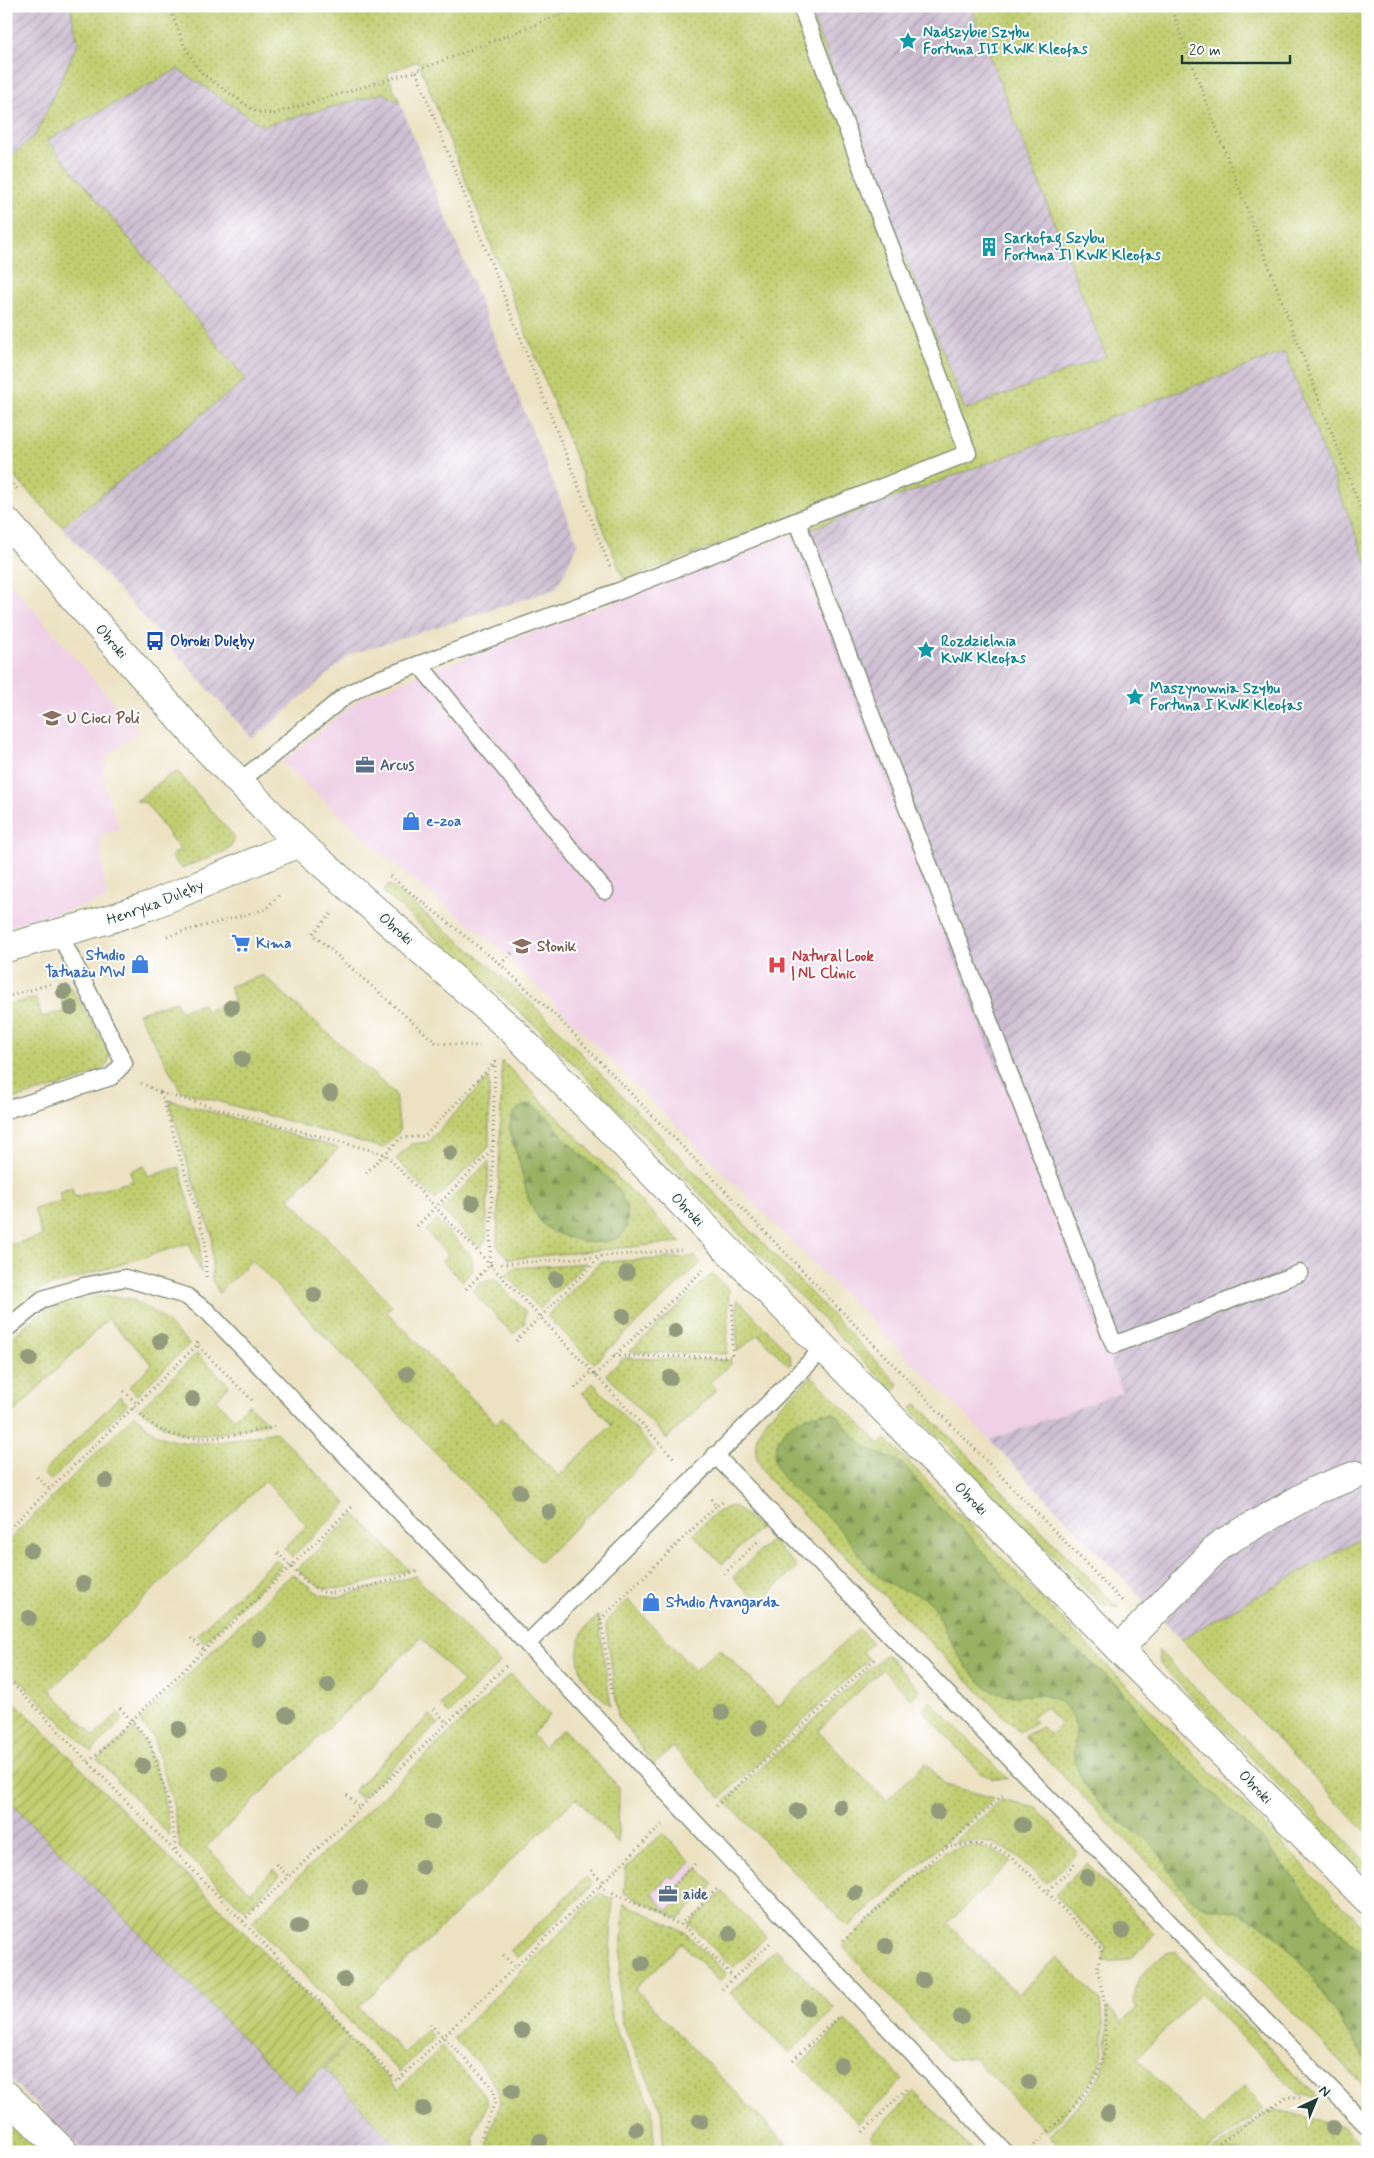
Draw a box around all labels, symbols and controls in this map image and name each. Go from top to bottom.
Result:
place label: Nadszybie Szybu Fortuna III KWK Kleofas [923,23,1088,60]
place icon: Nadszybie Szybu Fortuna III KWK Kleofas [897,30,919,52]
scale bar [1182,32,1289,64]
text: 20 m [1189,41,1221,61]
place label: Sarkofag Szybu Fortuna II KWK Kleofas [1004,229,1161,266]
building icon: Sarkofag Szybu Fortuna II KWK Kleofas [978,236,1000,258]
street label: Obroki [90,620,132,663]
bus stop icon: Obroki Dulęby [144,630,166,652]
place label: Obroki Dulęby [170,632,255,652]
place label: Rozdzielnia KWK Kleofas [941,632,1026,669]
place icon: Rozdzielnia KWK Kleofas [915,639,937,661]
place label: Maszynownia Szybu Fortuna I KWK Kleofas [1150,679,1303,716]
place icon: Maszynownia Szybu Fortuna I KWK Kleofas [1124,686,1146,708]
school or university icon: U Cioci Poli [41,707,63,729]
place label: U Cioci Poli [67,709,140,729]
office icon: Arcus [354,754,376,776]
place label: Arcus [380,756,415,776]
shop icon: e-zoa [400,810,422,832]
place label: e-zoa [426,812,461,832]
street label: Henryka Dulęby [105,875,207,930]
street label: Obroki [374,909,417,950]
supermarket icon: Kima [230,932,252,954]
place label: Kima [256,934,292,954]
school or university icon: Słonik [511,935,533,957]
place label: Słonik [537,937,577,957]
place label: Studio Tatuażu MW [45,946,126,983]
place label: Natural Look | NL Clinic [791,947,874,984]
shop icon: Studio Tatuażu MW [129,953,151,975]
hospital icon: Natural Look | NL Clinic [766,954,788,976]
street label: Obroki [666,1189,708,1231]
street label: Obroki [949,1478,992,1520]
shop icon: Studio Avangarda [640,1591,662,1613]
place label: Studio Avangarda [666,1593,780,1615]
street label: Obroki [1234,1766,1276,1809]
office icon: aide [657,1883,679,1905]
place label: aide [683,1885,708,1905]
north arrow [1292,2076,1342,2126]
text: N [1315,2082,1334,2101]

